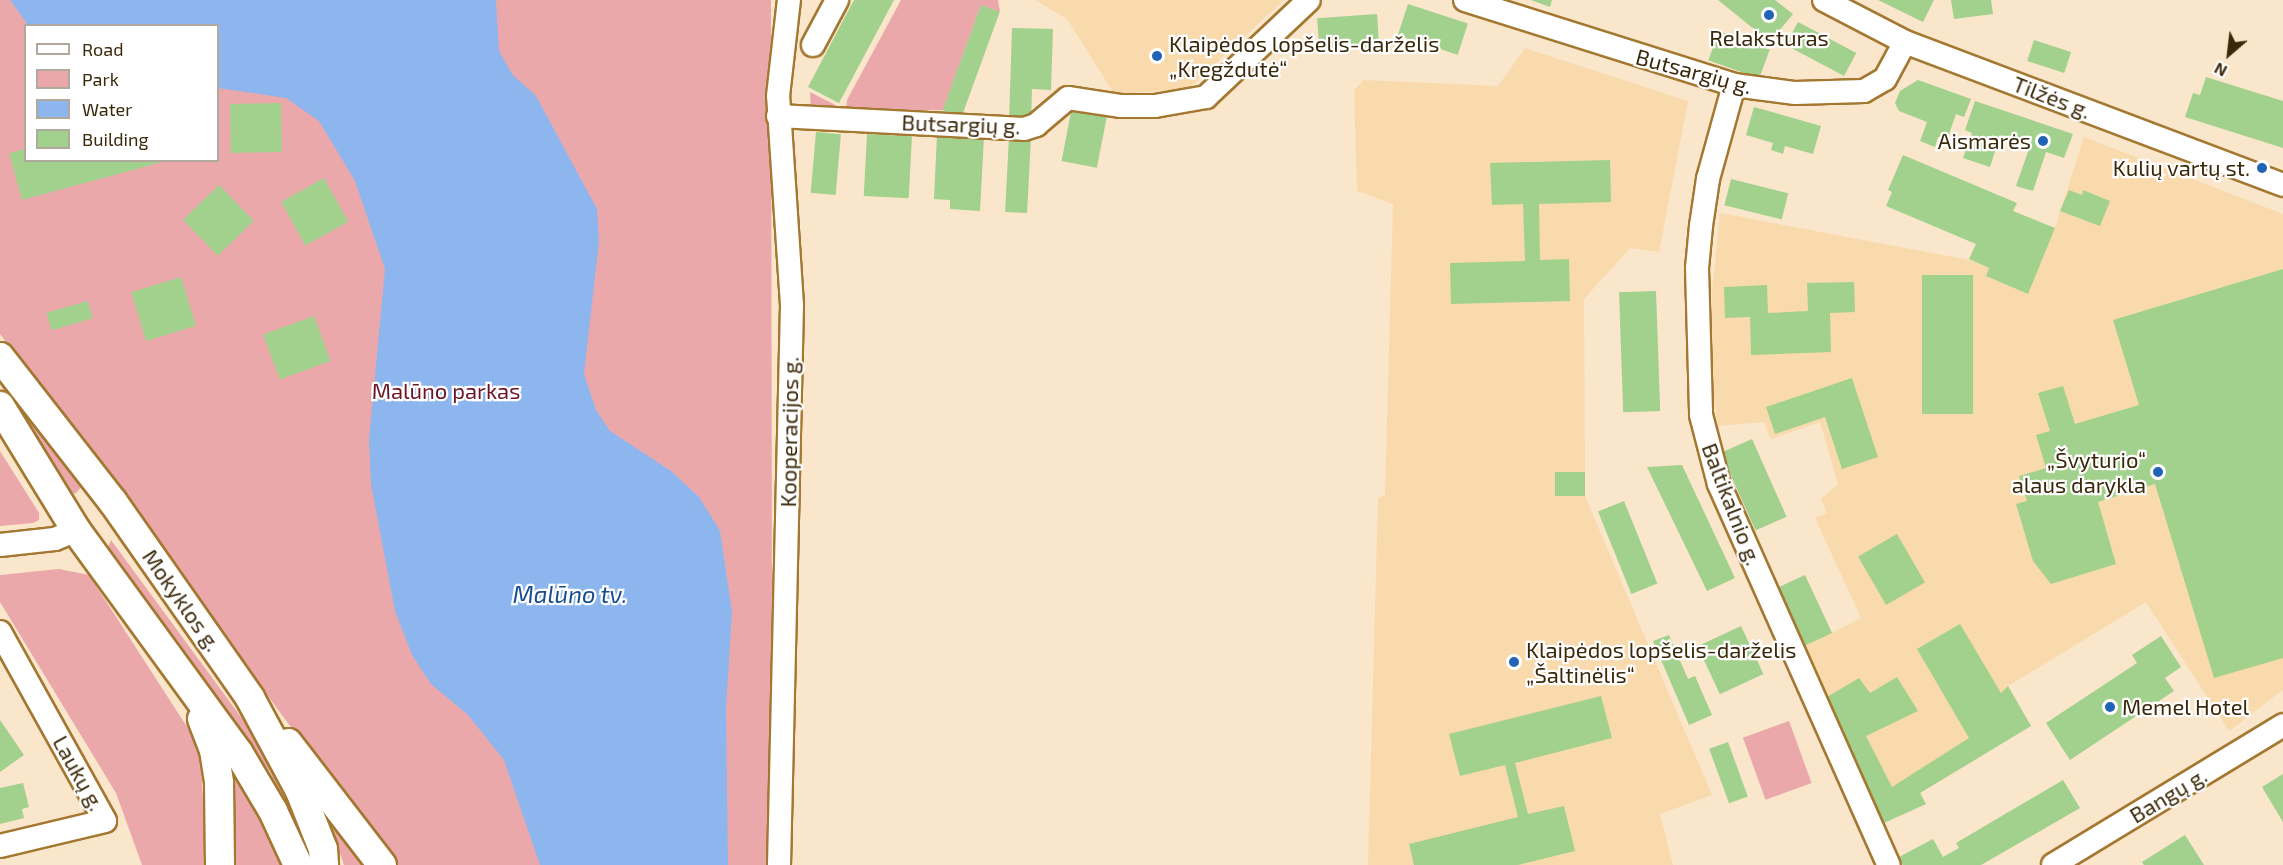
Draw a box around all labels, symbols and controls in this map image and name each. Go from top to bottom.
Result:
marker: Relaksturas [1762,8,1776,22]
legend [24,24,219,162]
north arrow [2199,24,2259,84]
place label: Relaksturas [1709,25,1829,51]
place label: Klaipėdos lopšelis-darželis „Kregždutė“ [1169,30,1439,82]
text: Road [82,38,123,60]
street label: Butsargių g. [1633,43,1755,99]
marker: Klaipėdos lopšelis-darželis „Kregždutė“ [1150,49,1164,63]
text: N [2211,59,2230,81]
text: Park [82,68,119,90]
street label: Tilžės g. [2009,70,2095,124]
text: Water [82,98,132,120]
street label: Butsargių g. [901,109,1021,139]
text: Building [82,128,149,150]
place label: Aismarės [1938,128,2031,154]
marker: Aismarės [2036,134,2050,148]
place label: Kulių vartų st. [2112,155,2250,181]
marker: Kulių vartų st. [2255,161,2269,175]
street label: Kooperacijos g. [774,356,804,508]
park label: Malūno parkas [372,378,520,404]
street label: Baltikalnio g. [1697,439,1767,569]
place label: „Švyturio“ alaus darykla [2012,446,2146,498]
marker: „Švyturio“ alaus darykla [2151,465,2165,479]
street label: Mokyklos g. [137,544,227,656]
water label: Malūno tv. [513,580,627,608]
place label: Klaipėdos lopšelis-darželis „Šaltinėlis“ [1526,636,1796,688]
marker: Klaipėdos lopšelis-darželis „Šaltinėlis“ [1507,655,1521,669]
place label: Memel Hotel [2122,694,2250,720]
marker: Memel Hotel [2103,700,2117,714]
street label: Laukų g. [48,731,110,815]
street label: Bangų g. [2125,762,2211,828]

